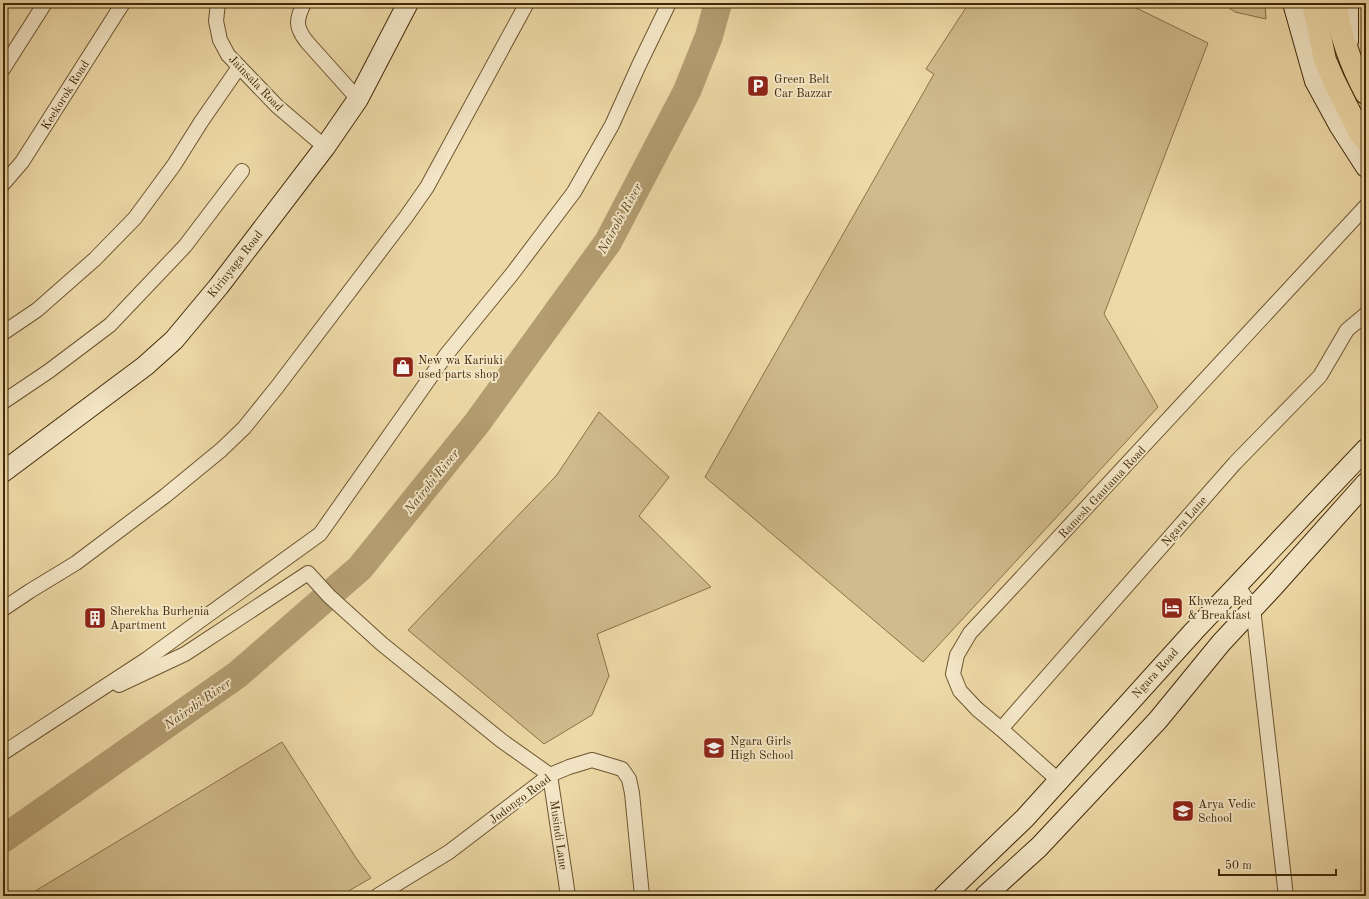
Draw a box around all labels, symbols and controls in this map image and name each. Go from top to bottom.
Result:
street label: Jainsala Road [226,53,285,114]
street label: Keekorok Road [40,59,92,132]
parking icon: Green Belt Car Bazzar [745,73,771,99]
place label: Green Belt Car Bazzar [774,74,832,100]
water label: Nairobi River [595,181,645,257]
street label: Kirinyaga Road [206,229,266,300]
shop icon: New wa Kariuki used parts shop [390,354,416,380]
place label: New wa Kariuki used parts shop [418,355,503,381]
street label: Ramesh Gautama Road [1057,444,1148,541]
water label: Nairobi River [402,447,462,517]
street label: Ngara Lane [1160,494,1210,549]
hotel icon: Khweza Bed & Breakfast [1159,595,1185,621]
place label: Khweza Bed & Breakfast [1188,596,1253,622]
building icon: Sherekha Burhenia Apartment [82,605,108,631]
place label: Sherekha Burhenia Apartment [110,606,209,632]
street label: Ngara Road [1130,646,1181,701]
water label: Nairobi River [161,676,234,733]
school or university icon: Ngara Girls High School [701,735,727,761]
place label: Ngara Girls High School [730,736,793,762]
street label: Jodongo Road [488,773,554,827]
school or university icon: Arya Vedic School [1170,798,1196,824]
place label: Arya Vedic School [1198,799,1256,825]
street label: Musindi Lane [547,800,569,871]
scale bar [1219,851,1336,877]
text: 50 m [1225,859,1252,872]

